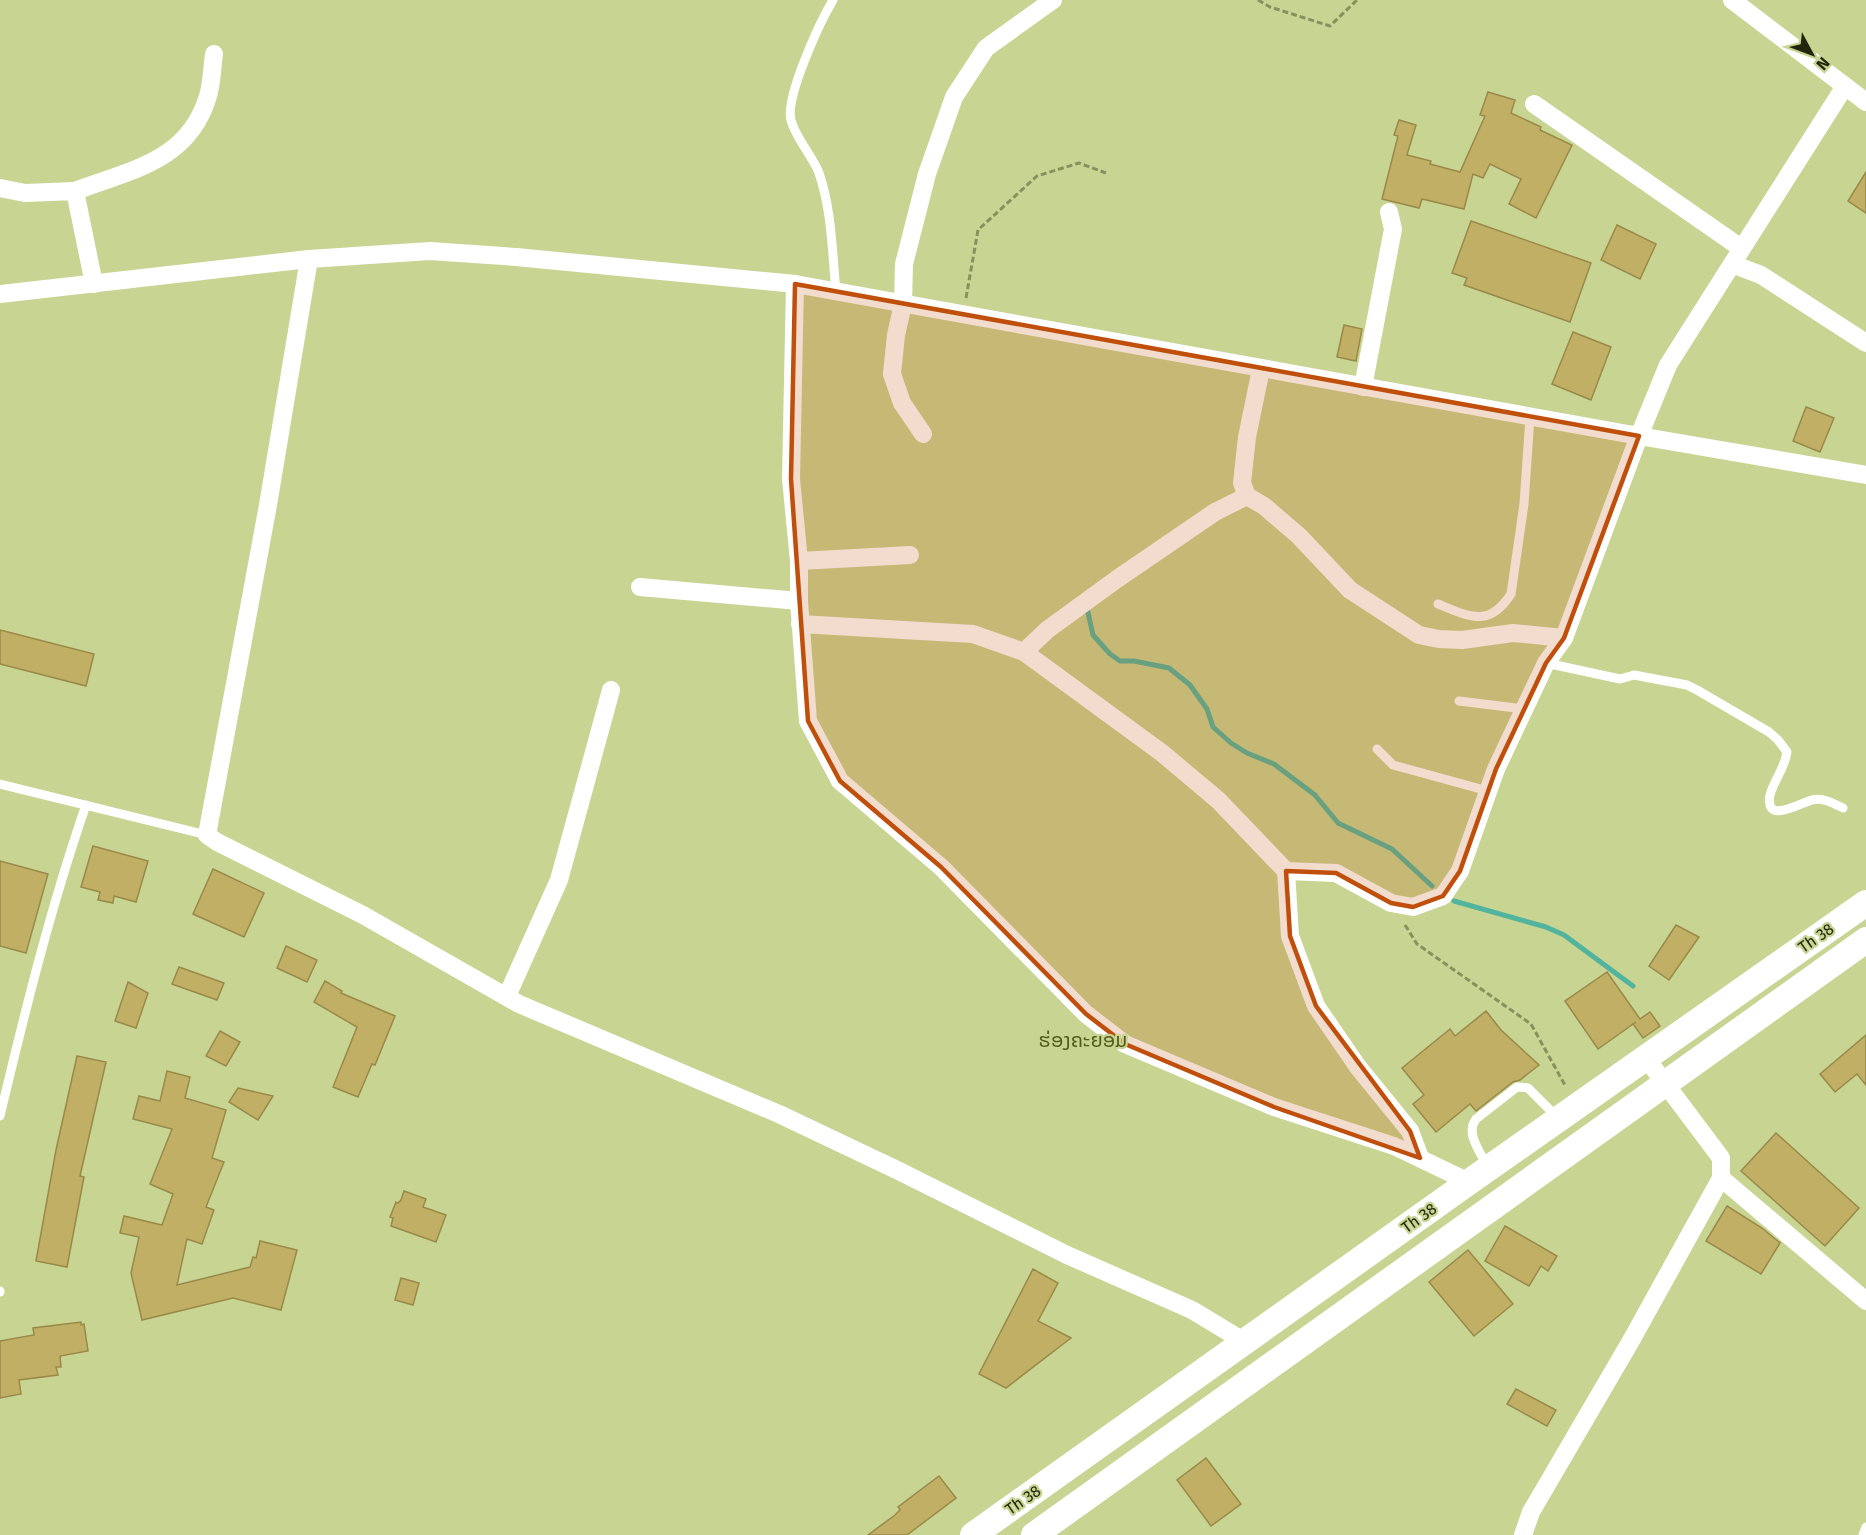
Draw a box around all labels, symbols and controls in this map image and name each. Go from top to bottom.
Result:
north arrow [1782,24,1842,84]
text: N [1812,53,1834,74]
street label: Th 38 [1795,919,1837,957]
district label: ຮ່ອງຄະຍອມ [1039,1028,1127,1052]
street label: Th 38 [1398,1199,1440,1237]
street label: Th 38 [1002,1481,1044,1519]

